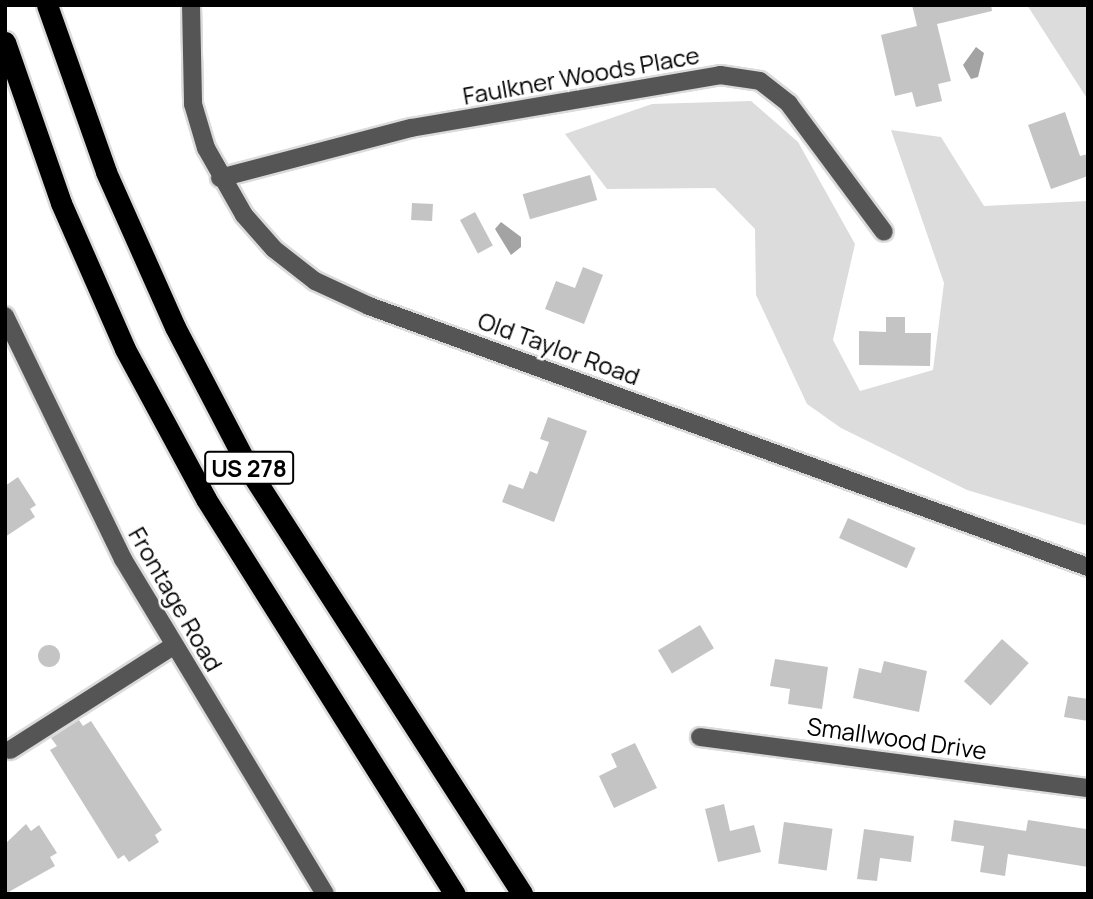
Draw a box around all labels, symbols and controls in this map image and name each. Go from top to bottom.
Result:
street label: Faulkner Woods Place [460,40,702,110]
street label: Old Taylor Road [474,305,644,391]
road number: US 278 [204,448,294,488]
street label: Frontage Road [123,522,229,676]
street label: Smallwood Drive [805,711,989,765]

